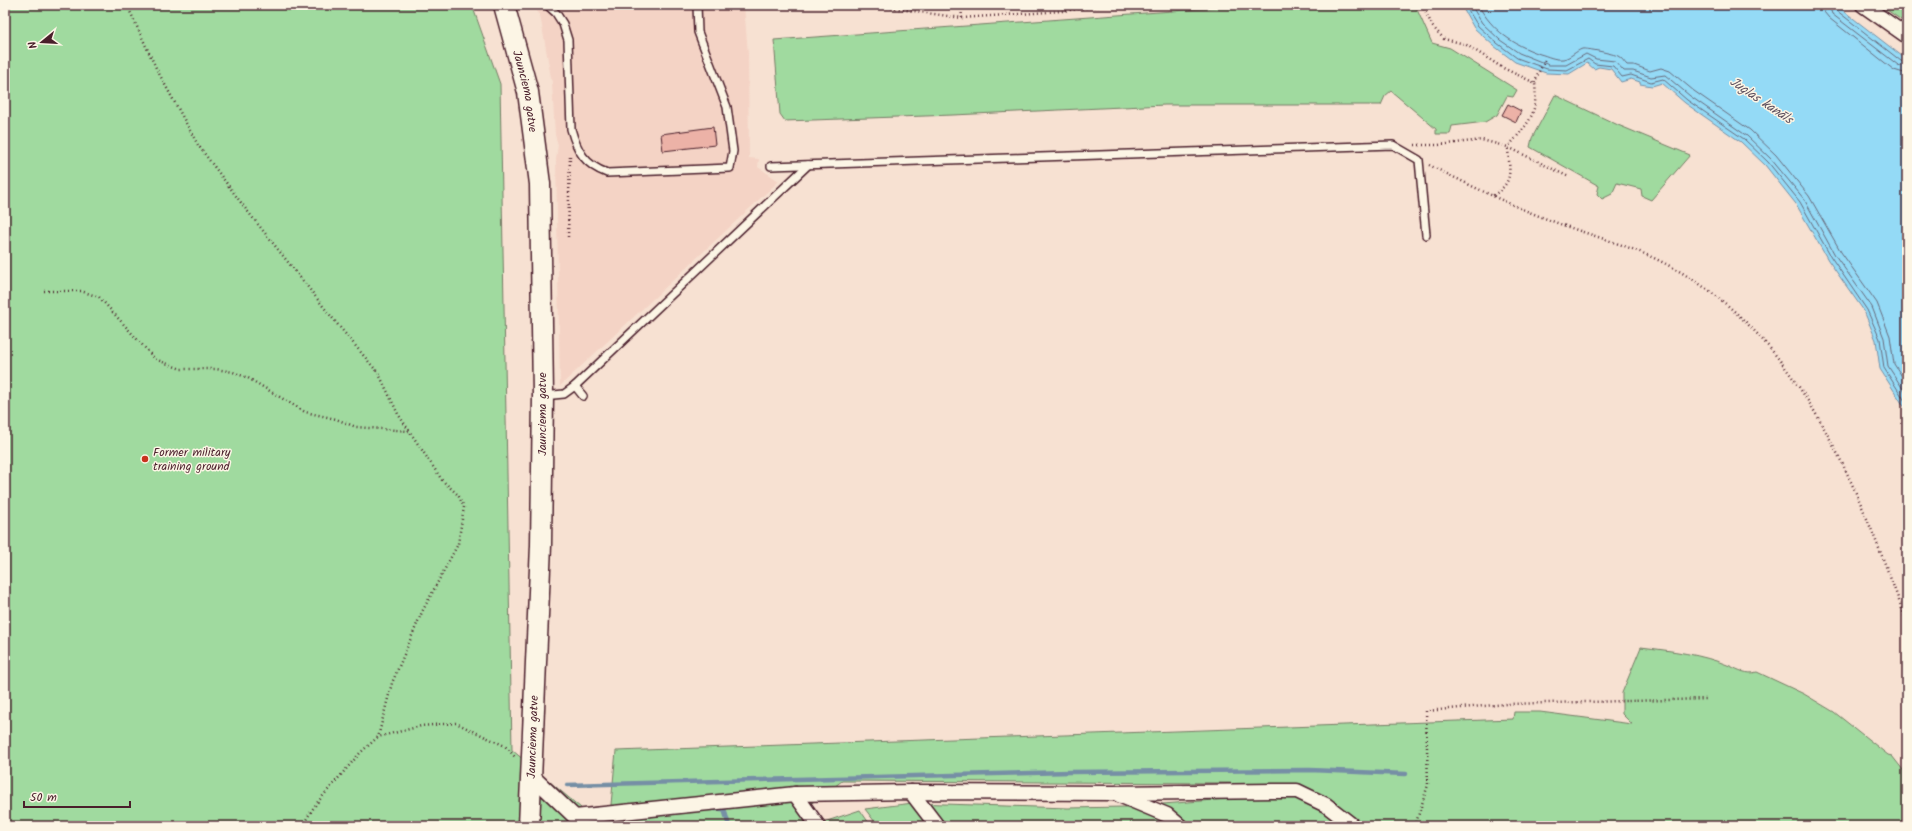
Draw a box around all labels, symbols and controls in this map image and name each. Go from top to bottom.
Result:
north arrow [22,22,62,62]
text: N [24,39,43,51]
street label: Jaunciema gatve [507,48,543,134]
water label: Juglas kanāls [1725,72,1798,131]
street label: Jaunciema gatve [533,372,552,456]
place label: Former military training ground [153,443,231,476]
marker: Former military training ground [140,454,150,464]
street label: Jaunciema gatve [522,694,544,779]
scale bar [24,783,130,809]
text: 50 m [30,788,57,807]

